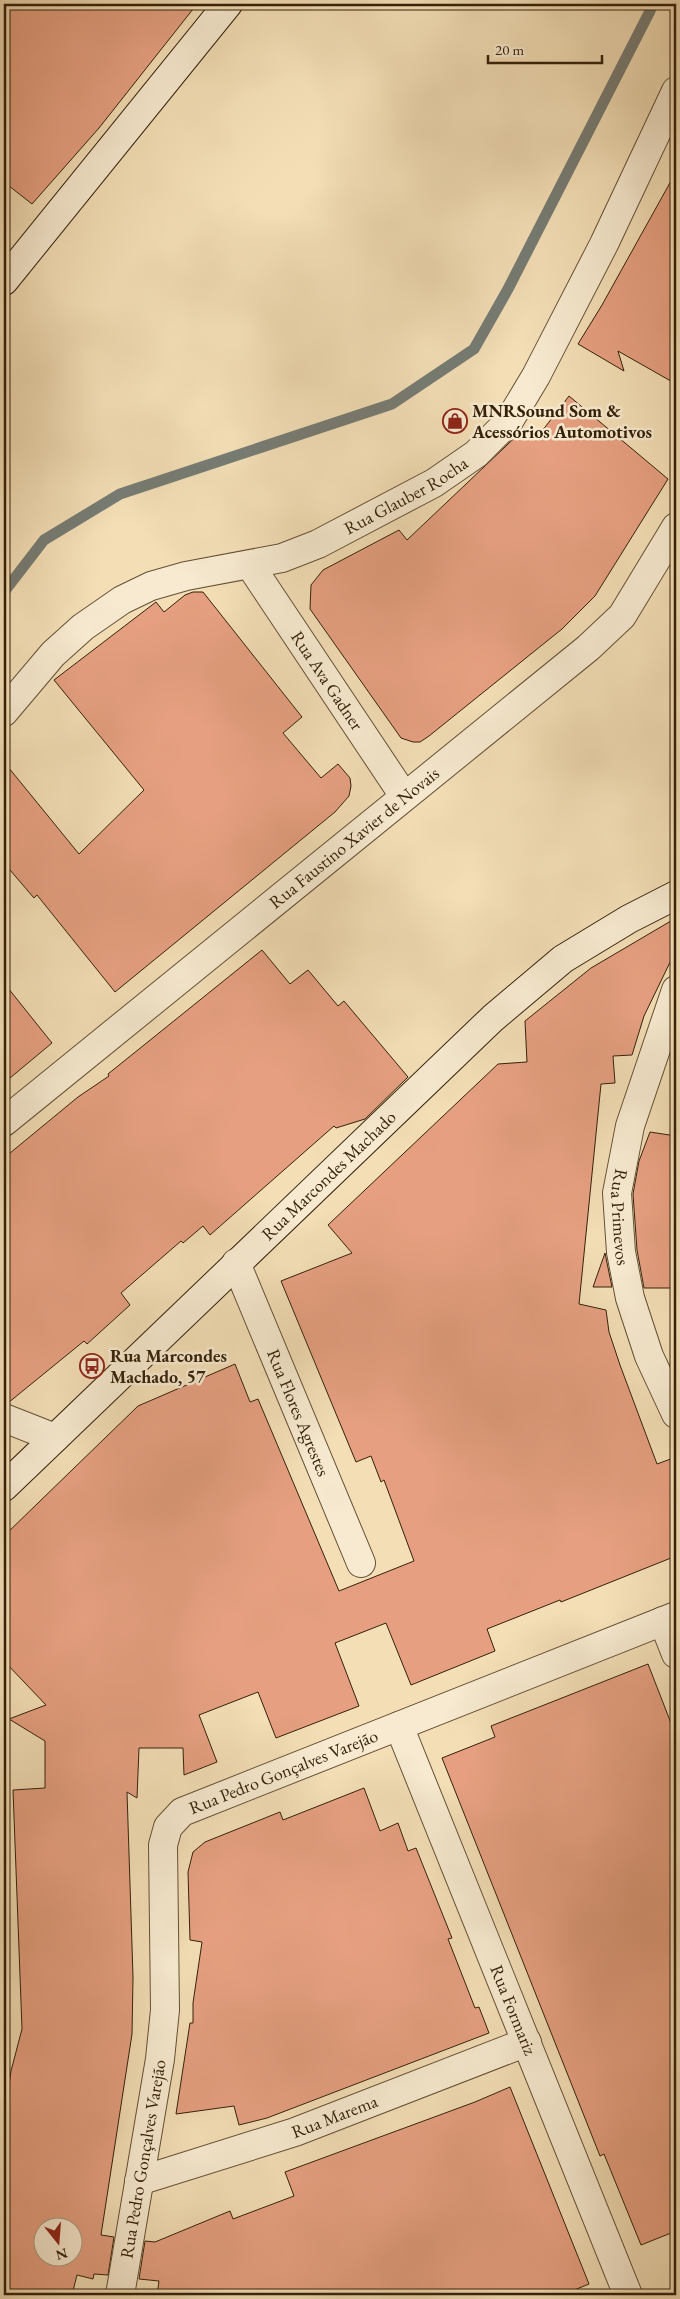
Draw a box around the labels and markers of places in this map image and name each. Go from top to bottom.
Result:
place label: MNRSound Som & Acessórios Automotivos [471,399,652,443]
shop icon: MNRSound Som & Acessórios Automotivos [442,408,468,434]
place label: Rua Marcondes Machado, 57 [110,1344,227,1388]
bus stop icon: Rua Marcondes Machado, 57 [79,1353,105,1379]

